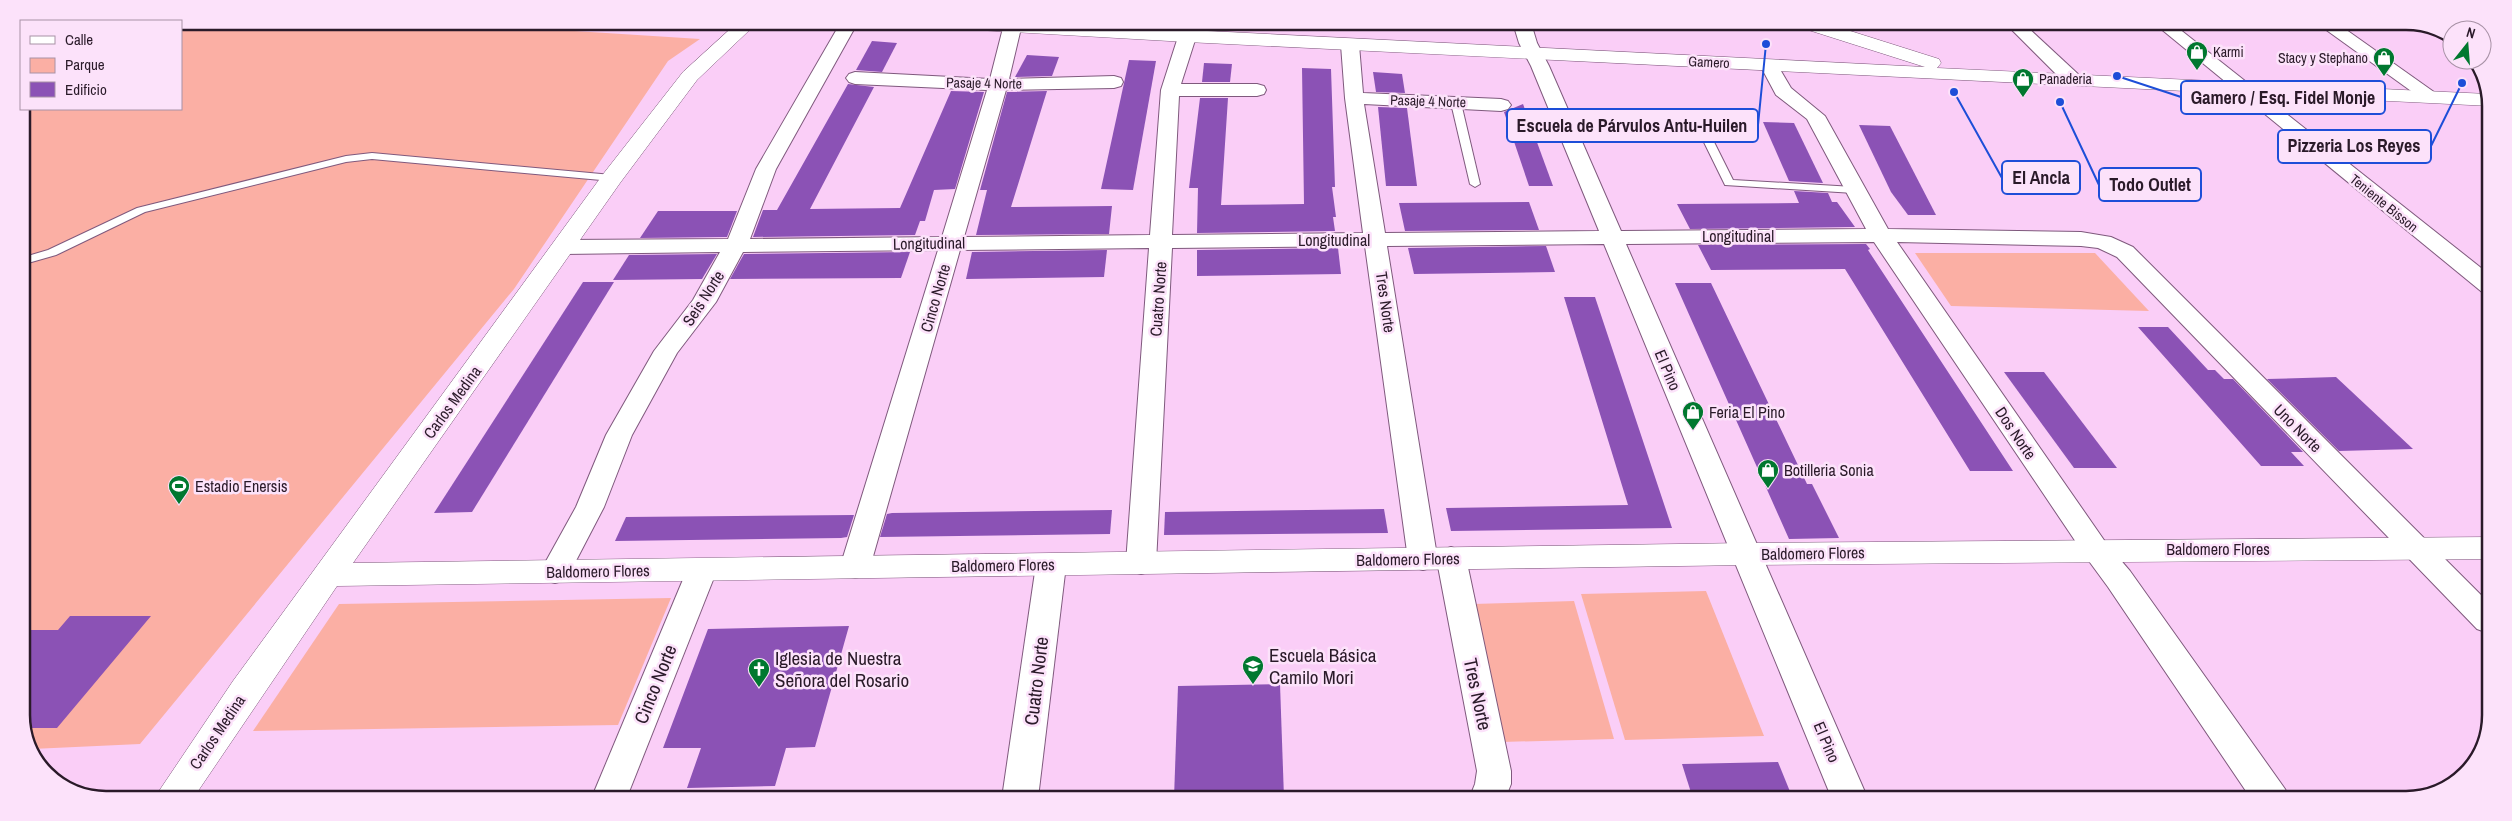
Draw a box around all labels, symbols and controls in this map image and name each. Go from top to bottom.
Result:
legend [20,20,182,110]
north arrow [2442,20,2492,70]
text: N [2464,23,2477,42]
text: Calle [65,29,93,50]
shop icon: Karmi [2185,40,2209,71]
place label: Karmi [2213,43,2244,61]
shop icon: Stacy y Stephano [2372,46,2396,77]
place label: Stacy y Stephano [2278,49,2368,67]
street label: Gamero [1688,52,1730,72]
text: Parque [65,54,105,75]
shop icon: Panaderia [2011,67,2035,98]
place label: Panaderia [2039,70,2093,88]
street label: Pasaje 4 Norte [946,73,1022,93]
text: Edificio [65,79,107,100]
callout: Gamero / Esq. Fidel Monje [2181,81,2385,114]
text: Gamero / Esq. Fidel Monje [2191,85,2375,110]
street label: Pasaje 4 Norte [1390,91,1466,111]
callout: Escuela de Párvulos Antu-Huilen [1507,109,1758,142]
text: Escuela de Párvulos Antu-Huilen [1517,113,1747,138]
callout: Pizzeria Los Reyes [2278,130,2431,163]
text: Pizzeria Los Reyes [2288,133,2420,158]
callout: El Ancla [2002,161,2080,194]
text: El Ancla [2012,165,2071,190]
callout: Todo Outlet [2099,168,2201,201]
street label: Teniente Bisson [2346,170,2422,236]
text: Todo Outlet [2109,172,2191,197]
street label: Longitudinal [1702,225,1774,247]
street label: Longitudinal [1298,229,1370,251]
street label: Longitudinal [893,231,965,255]
street label: Cinco Norte [915,261,955,335]
street label: Cuatro Norte [1144,261,1172,337]
street label: Seis Norte [677,266,729,330]
street label: Tres Norte [1371,270,1401,334]
street label: El Pino [1650,346,1686,394]
street label: Carlos Medina [418,360,486,443]
street label: Uno Norte [2269,399,2327,457]
shop icon: Feria El Pino [1681,400,1705,431]
place label: Feria El Pino [1709,401,1785,423]
street label: Dos Norte [1990,402,2042,464]
shop icon: Botilleria Sonia [1756,458,1780,489]
place label: Botilleria Sonia [1784,459,1874,481]
sports icon: Estadio Enersis [167,474,191,505]
place label: Estadio Enersis [195,475,288,497]
street label: Baldomero Flores [2166,538,2270,560]
street label: Baldomero Flores [1761,541,1865,565]
street label: Baldomero Flores [1356,547,1460,571]
street label: Baldomero Flores [951,553,1055,577]
street label: Baldomero Flores [546,559,650,583]
street label: Cuatro Norte [1018,635,1054,727]
street label: Cinco Norte [627,641,683,727]
place label: Escuela Básica Camilo Mori [1269,642,1377,690]
place label: Iglesia de Nuestra Señora del Rosario [775,645,909,693]
school or university icon: Escuela Básica Camilo Mori [1241,654,1265,685]
street label: Tres Norte [1458,656,1498,732]
church icon: Iglesia de Nuestra Señora del Rosario [747,657,771,688]
street label: Carlos Medina [184,690,250,774]
street label: El Pino [1809,718,1845,766]

